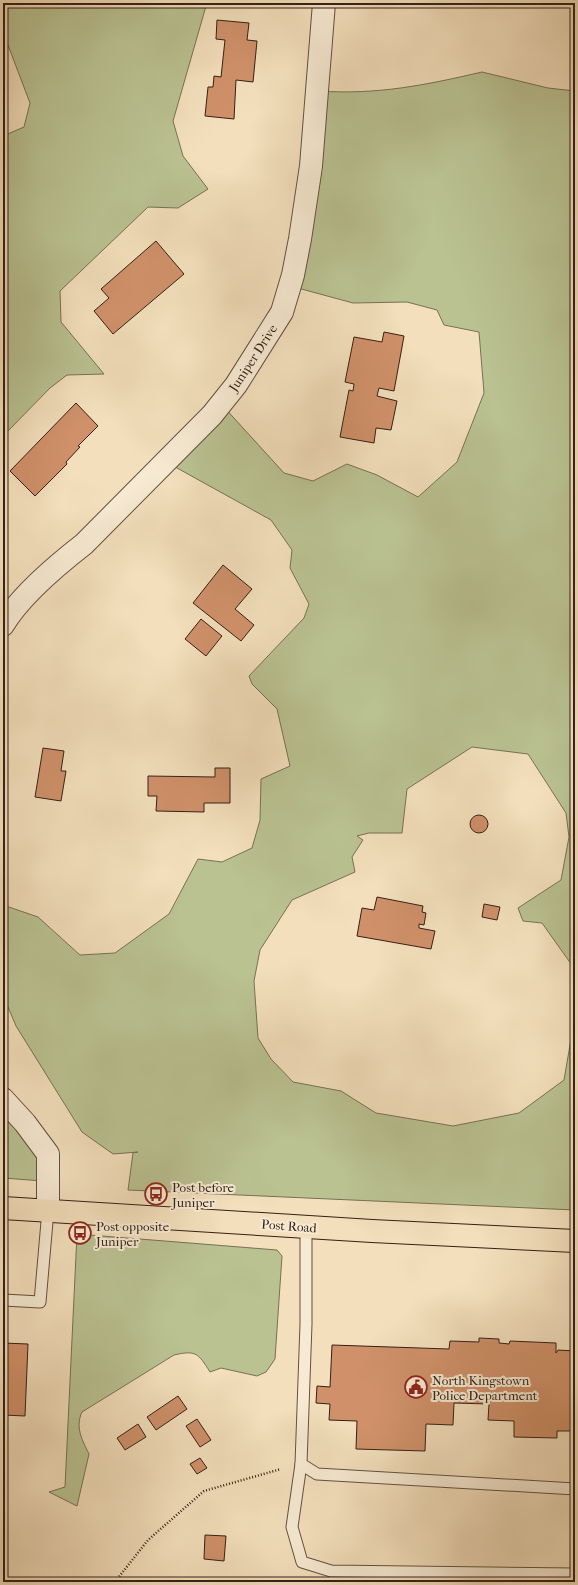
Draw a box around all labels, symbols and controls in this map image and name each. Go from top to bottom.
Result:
street label: Juniper Drive [225,321,281,395]
place label: Post before Juniper [171,1180,235,1210]
bus stop icon: Post before Juniper [143,1181,169,1207]
street label: Post Road [261,1217,318,1235]
place label: Post opposite Juniper [95,1219,170,1249]
bus stop icon: Post opposite Juniper [67,1220,93,1246]
place label: North Kingstown Police Department [432,1373,538,1403]
public building icon: North Kingstown Police Department [403,1374,429,1400]

